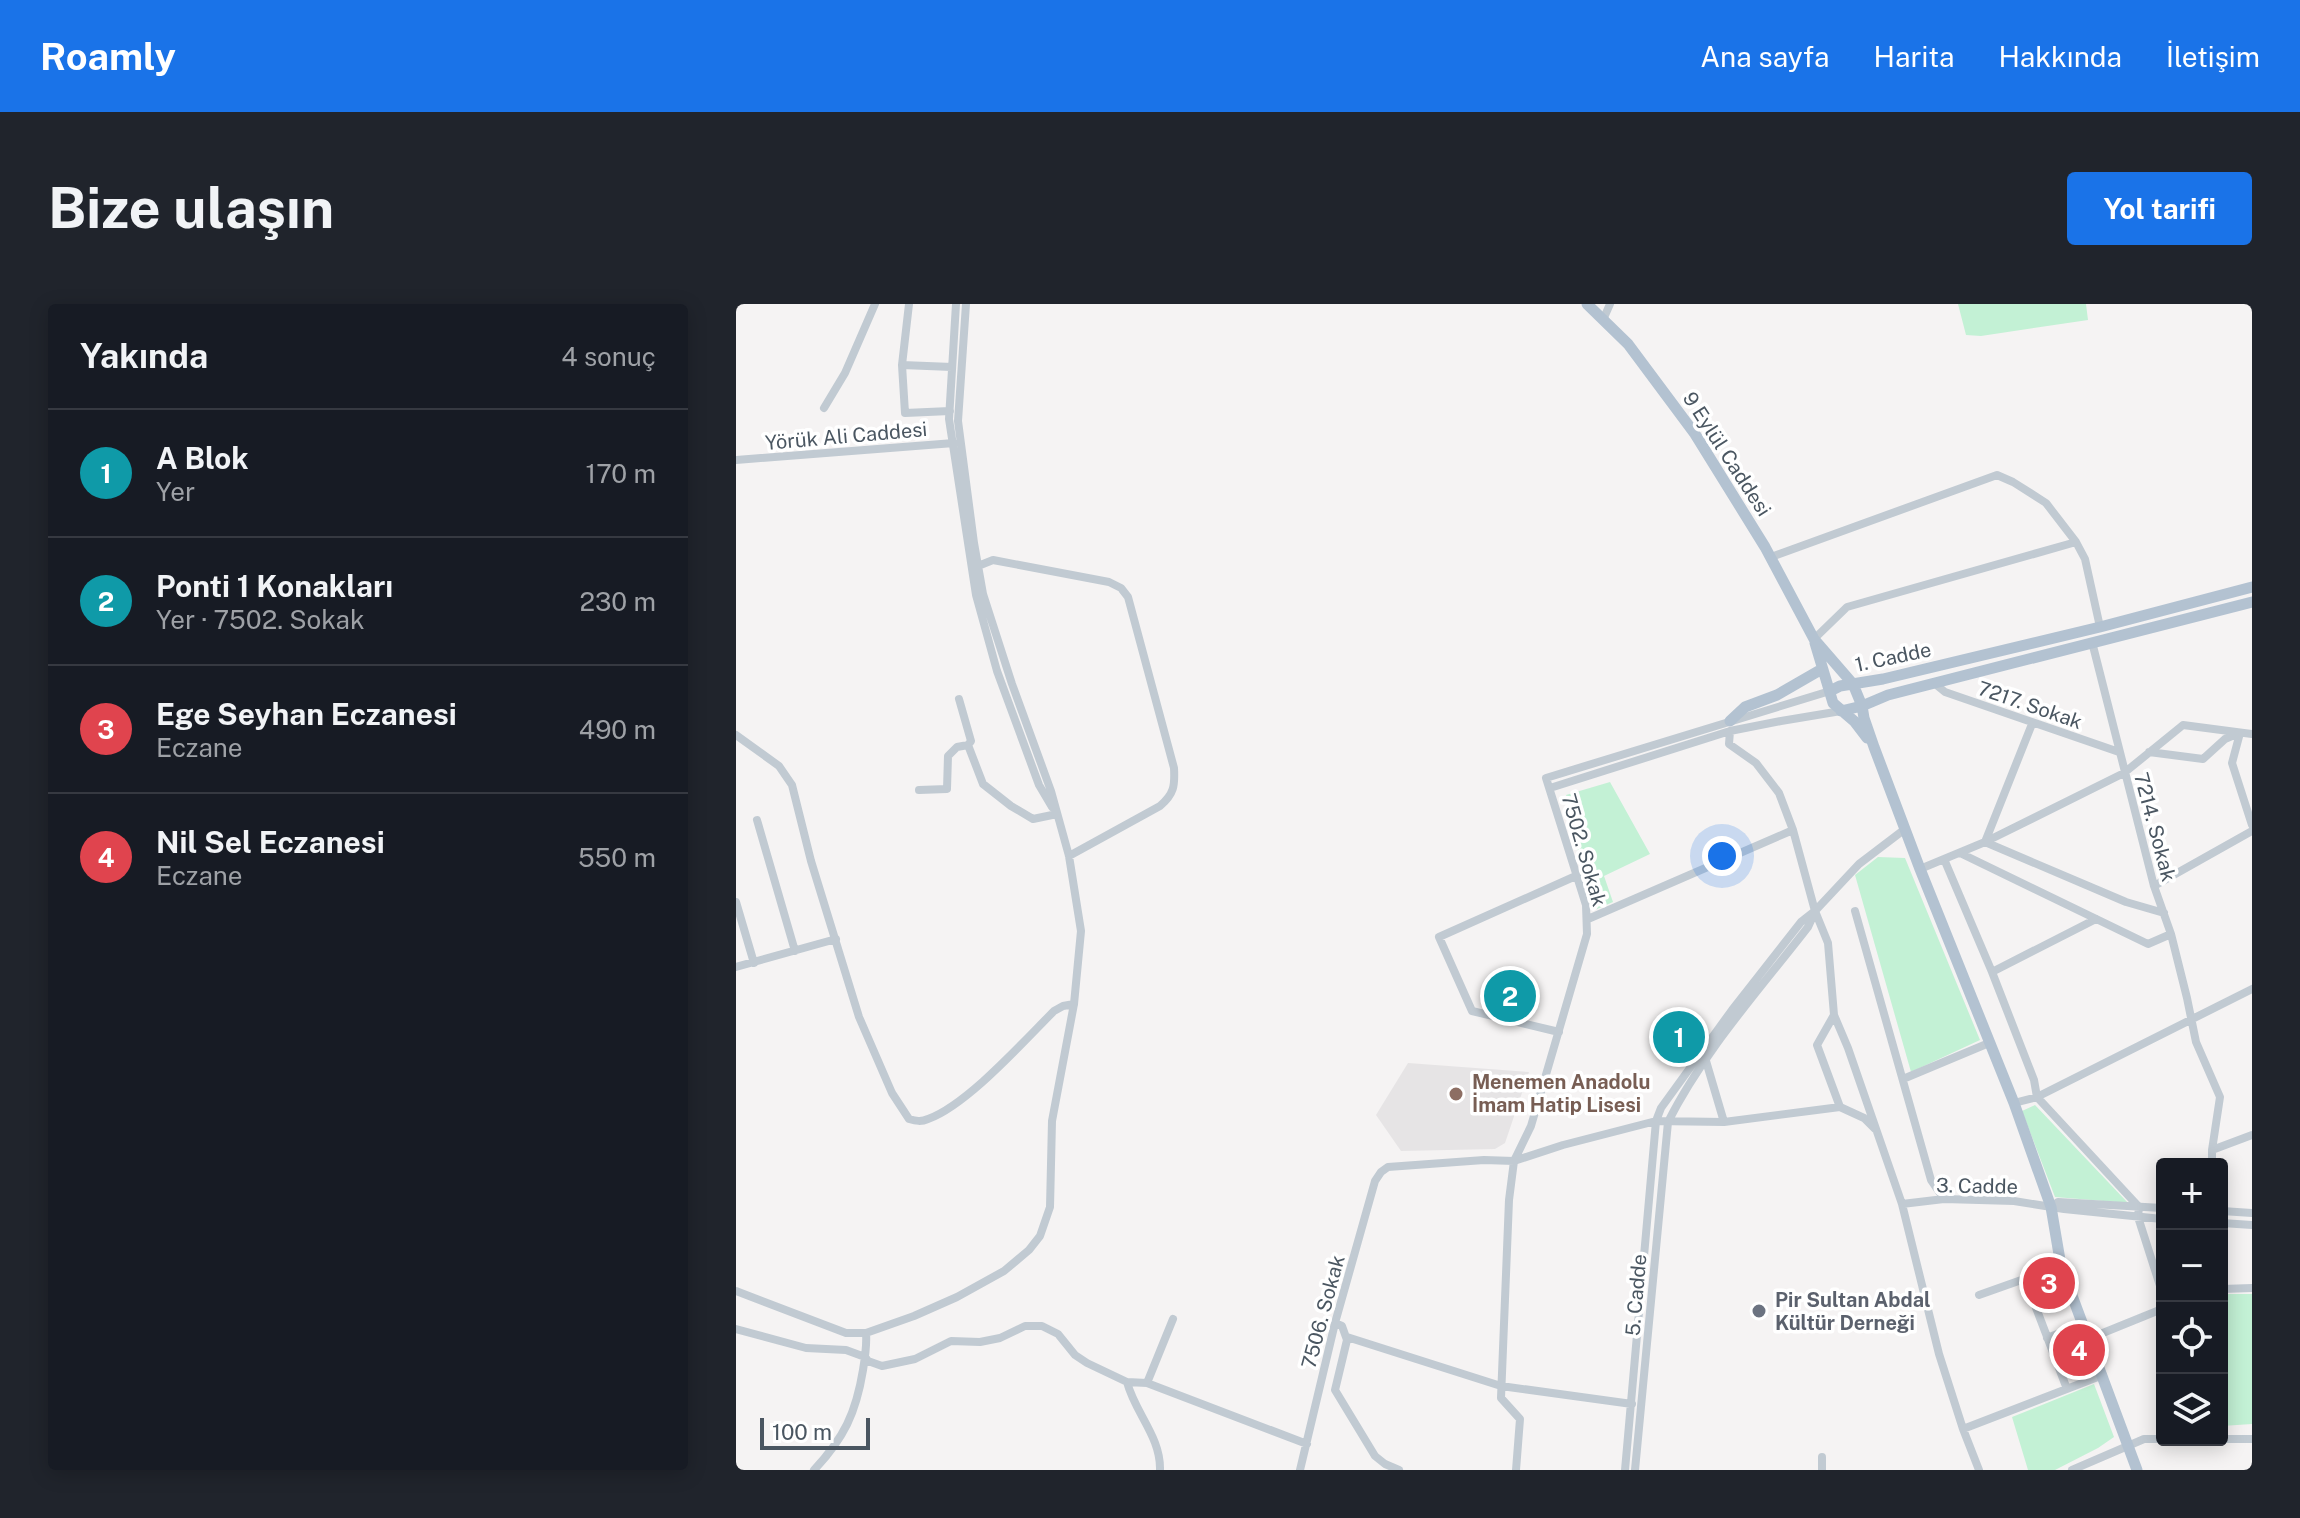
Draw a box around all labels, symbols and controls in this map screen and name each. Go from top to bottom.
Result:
text: Roamly [40,34,176,79]
text: Ana sayfa [1700,40,1830,73]
text: Harita [1874,40,1954,73]
text: Hakkında [1998,40,2122,73]
text: İletişim [2166,40,2260,73]
button: Yol tarifi [2067,172,2252,245]
text: Bize ulaşın [48,175,334,241]
text: Yakında [80,336,208,376]
text: 4 sonuç [561,341,656,372]
street label: 9 Eylül Caddesi [1678,387,1776,521]
street label: Yörük Ali Caddesi [764,417,928,455]
text: A Blok [156,440,249,476]
text: 1 [100,458,112,489]
text: 170 m [586,458,656,489]
text: Yer [156,476,195,507]
text: Ponti 1 Konakları [156,568,393,604]
text: 2 [98,586,114,617]
text: 230 m [580,586,656,617]
text: Yer · 7502. Sokak [156,604,365,635]
street label: 1. Cadde [1853,637,1933,677]
street label: 7217. Sokak [1975,676,2085,734]
text: Ege Seyhan Eczanesi [156,696,457,732]
text: 3 [97,714,115,745]
text: 490 m [579,714,656,745]
text: Eczane [156,732,243,763]
street label: 7214. Sokak [2129,770,2181,884]
street label: 7502. Sokak [1556,791,1612,909]
text: Nil Sel Eczanesi [156,824,385,860]
your location [1702,836,1742,876]
text: 4 [97,842,115,873]
text: 550 m [578,842,656,873]
text: Eczane [156,860,243,891]
pin: 2 [1484,966,1536,1026]
pin: 1 [1653,1007,1705,1067]
place label: Menemen Anadolu İmam Hatip Lisesi [1472,1070,1650,1117]
marker: Menemen Anadolu İmam Hatip Lisesi [1447,1085,1465,1103]
map controls [2156,1158,2228,1446]
button: + [2156,1158,2228,1230]
street label: 3. Cadde [1936,1173,2018,1199]
button: − [2156,1230,2228,1302]
street label: 7506. Sokak [1296,1253,1350,1371]
street label: 5. Cadde [1620,1253,1652,1337]
pin: 3 [2023,1253,2075,1313]
place label: Pir Sultan Abdal Kültür Derneği [1775,1288,1931,1335]
marker: Pir Sultan Abdal Kültür Derneği [1750,1302,1768,1320]
button: locate [2156,1302,2228,1374]
pin: 4 [2053,1320,2105,1380]
button: layers [2156,1374,2228,1446]
scale bar [760,1414,870,1450]
text: 100 m [772,1419,832,1445]

